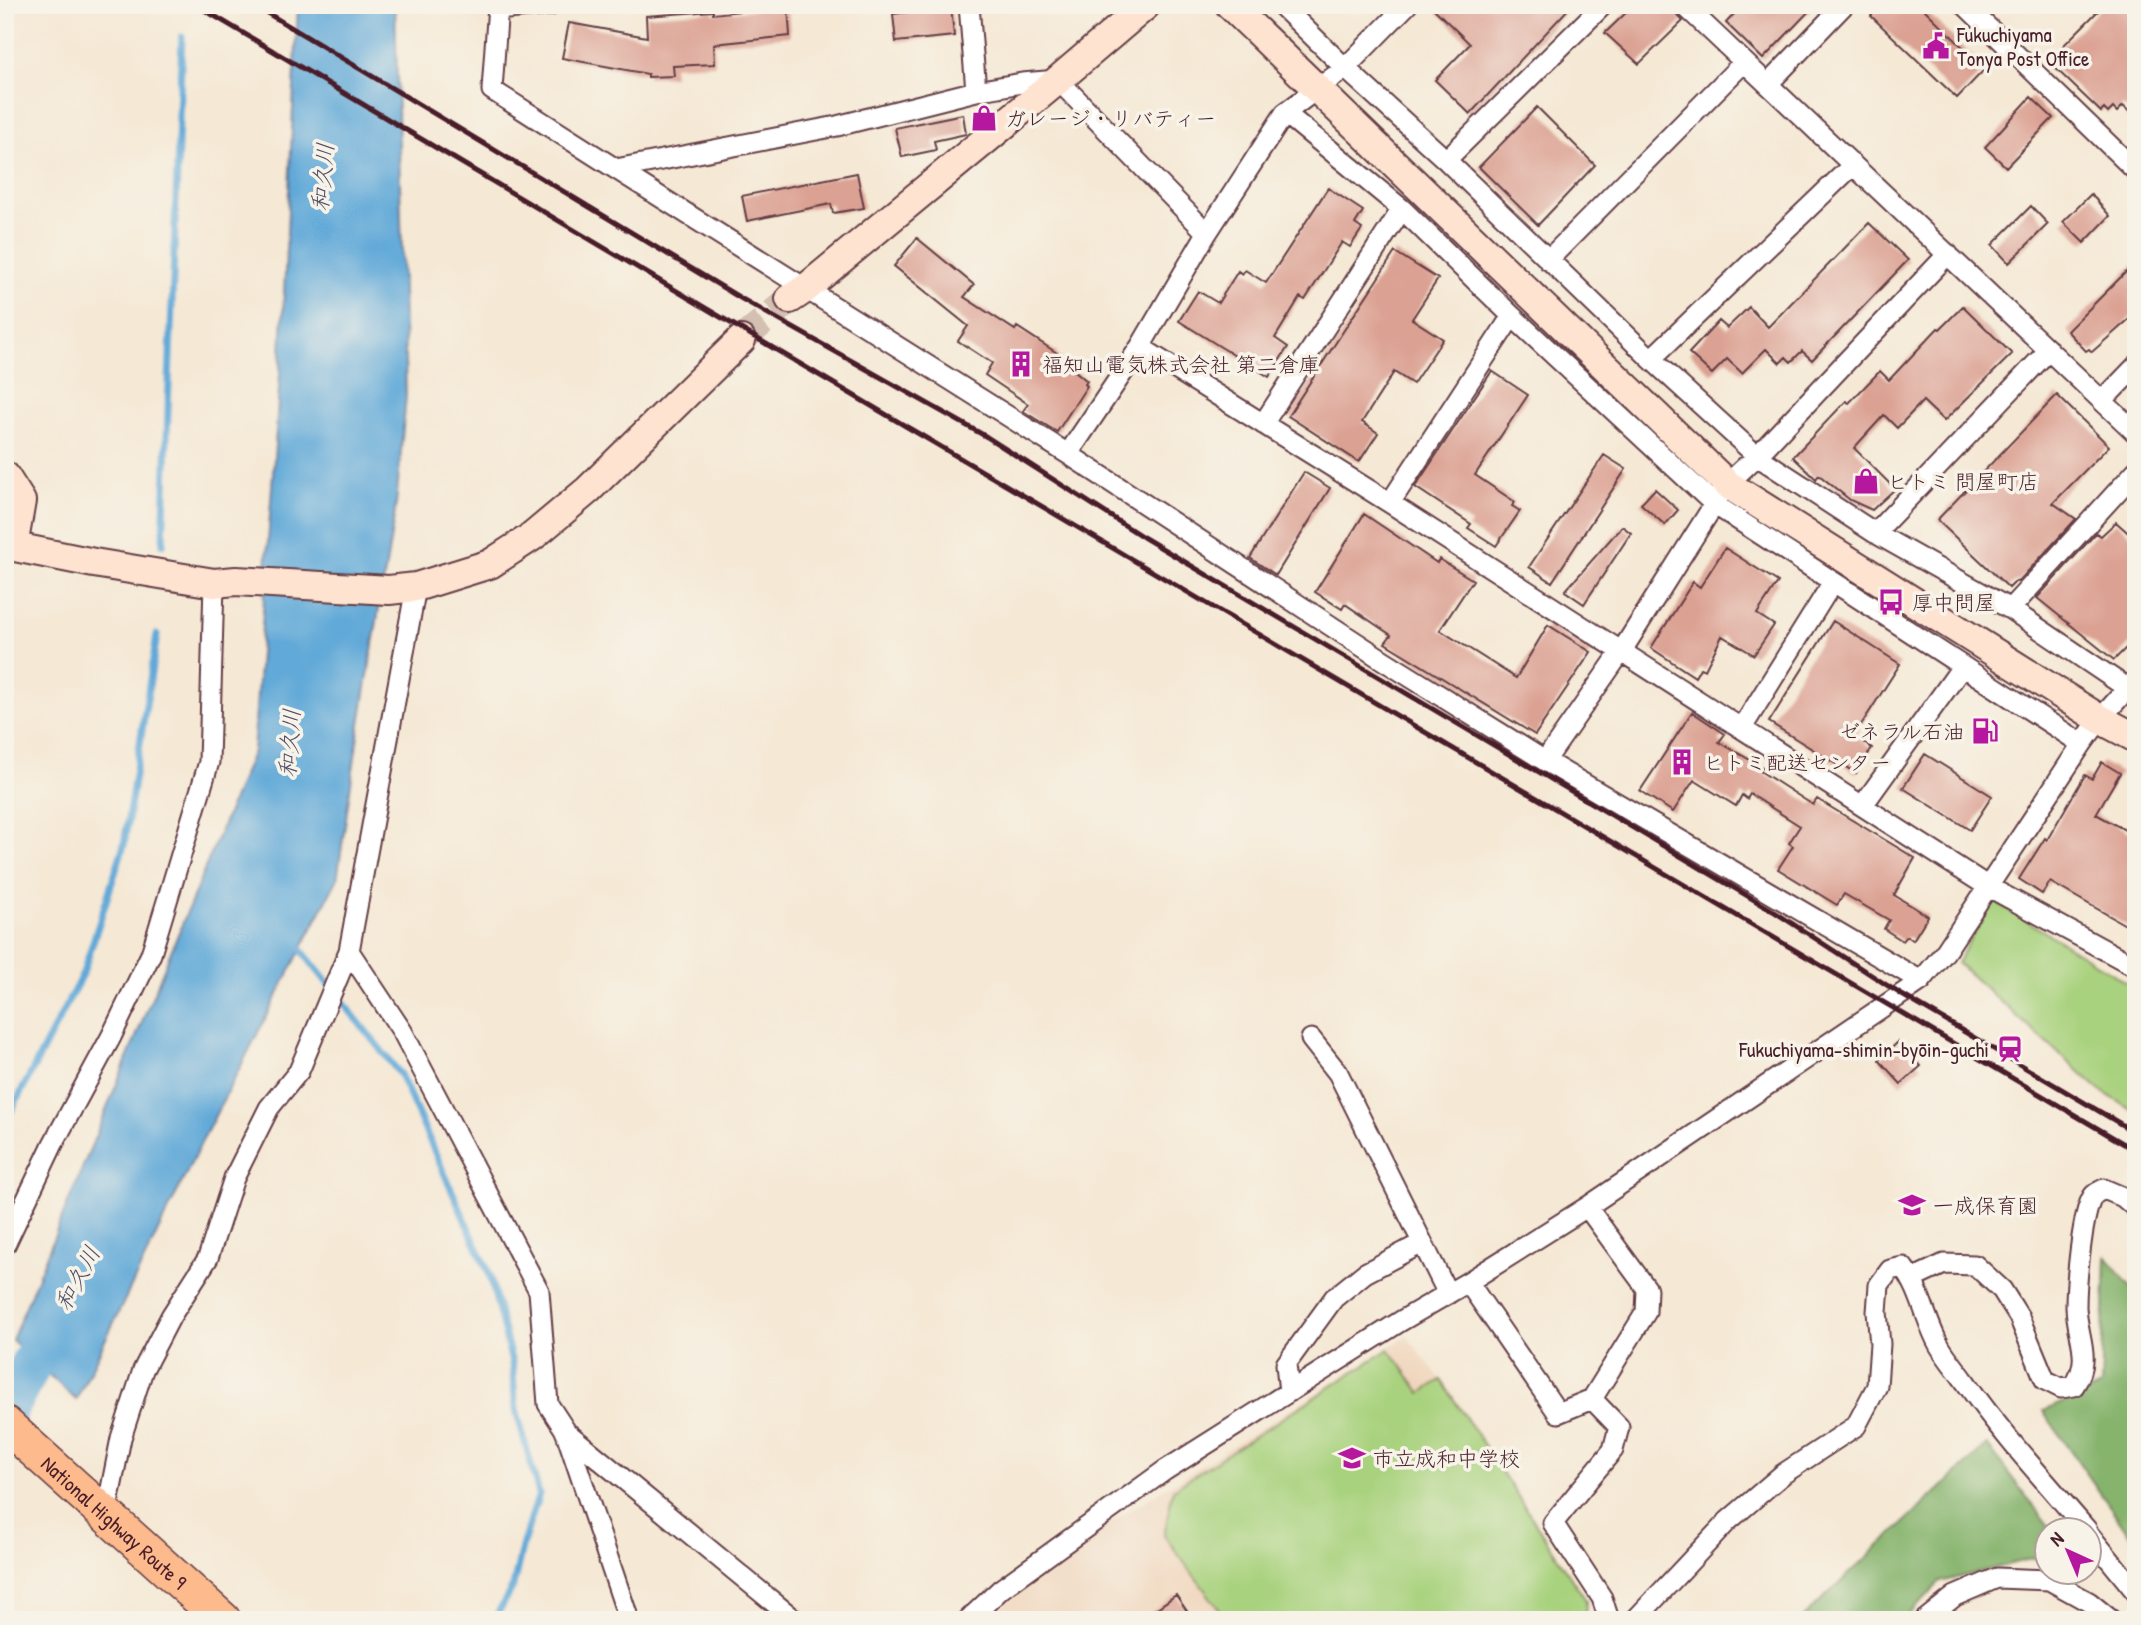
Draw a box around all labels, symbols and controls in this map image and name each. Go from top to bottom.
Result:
place label: Fukuchiyama Tonya Post Office [1956,20,2089,73]
public building icon: Fukuchiyama Tonya Post Office [1921,31,1951,61]
shop icon: ガレージ・リバティー [969,103,999,133]
place label: ガレージ・リバティー [1005,104,1216,133]
water label: 和久川 [304,141,340,213]
building icon: 福知山電気株式会社 第二倉庫 [1006,349,1036,379]
place label: 福知山電気株式会社 第二倉庫 [1042,350,1320,379]
shop icon: ヒトミ 問屋町店 [1851,466,1881,496]
place label: ヒトミ 問屋町店 [1887,467,2039,496]
bus stop icon: 厚中問屋 [1876,587,1906,617]
place label: 厚中問屋 [1912,588,1996,617]
water label: 和久川 [271,708,307,778]
fuel station icon: ゼネラル石油 [1970,716,2000,746]
place label: ゼネラル石油 [1839,717,1964,746]
building icon: ヒトミ配送センター [1667,747,1697,777]
place label: ヒトミ配送センター [1703,748,1891,777]
station icon: Fukuchiyama-shimin-byōin-guchi [1995,1034,2025,1064]
place label: Fukuchiyama-shimin-byōin-guchi [1738,1035,1989,1064]
school or university icon: 一成保育園 [1897,1190,1927,1220]
place label: 一成保育園 [1933,1191,2038,1220]
water label: 和久川 [47,1240,107,1316]
school or university icon: 市立成和中学校 [1337,1443,1367,1473]
place label: 市立成和中学校 [1373,1444,1520,1473]
street label: National Highway Route 9 [35,1449,194,1596]
north arrow [2032,1516,2102,1586]
text: N [2044,1526,2069,1552]

